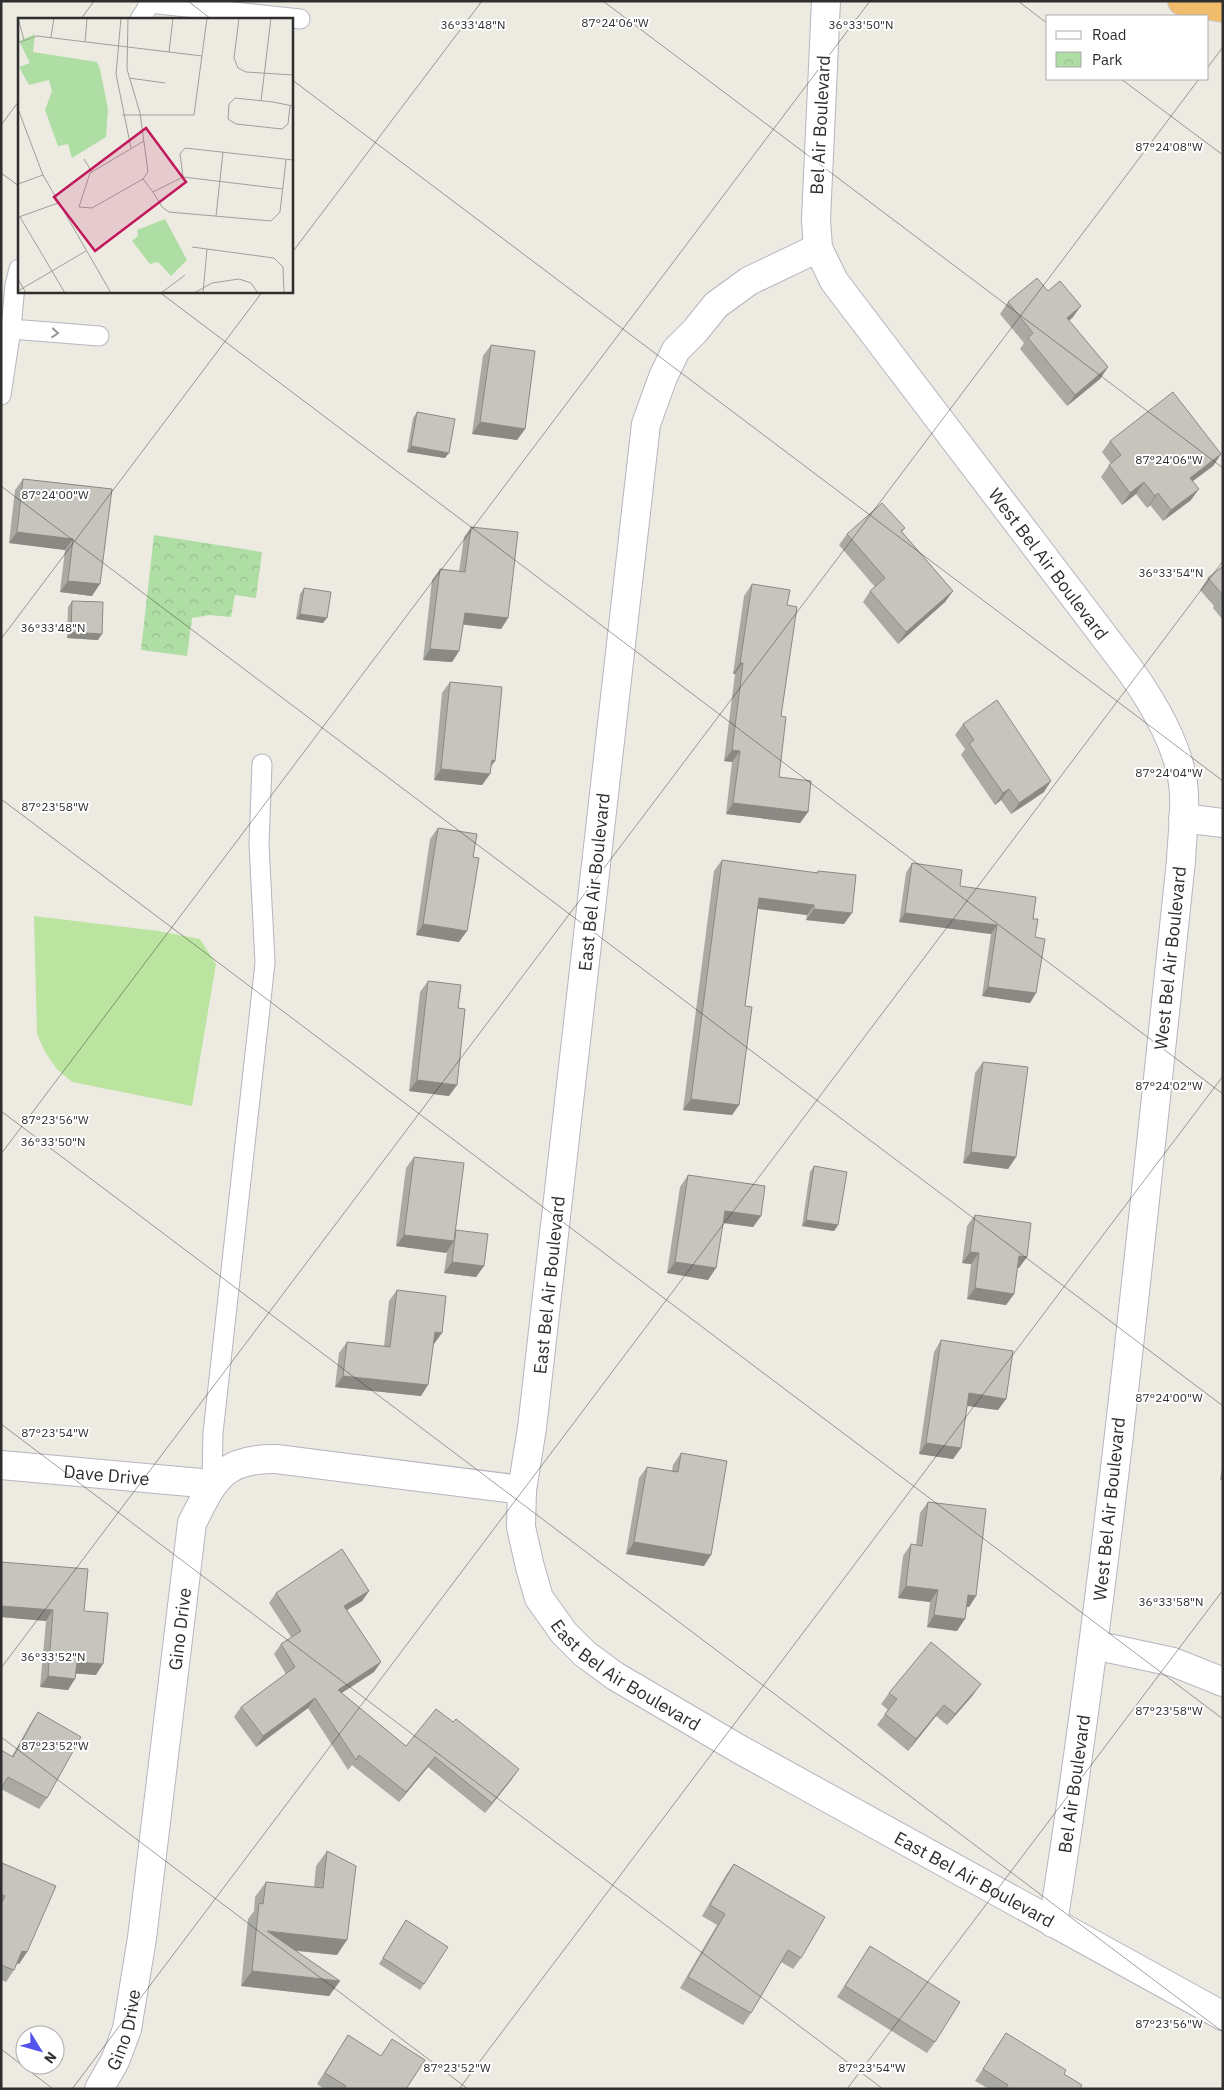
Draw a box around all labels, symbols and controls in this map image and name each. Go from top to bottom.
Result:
text: 87°24'06"W [581,15,649,30]
legend [1046,15,1209,80]
text: 36°33'48"N [440,17,506,32]
text: 36°33'50"N [828,17,894,32]
inset map [18,18,292,292]
text: Road [1092,25,1127,44]
text: Park [1092,50,1122,69]
street label: Bel Air Boulevard [805,55,835,195]
text: 87°24'08"W [1135,139,1203,154]
one-way arrow [52,327,60,338]
text: 87°24'06"W [1135,452,1203,467]
street label: West Bel Air Boulevard [984,483,1114,644]
text: 87°24'00"W [21,487,89,502]
text: 36°33'54"N [1138,565,1204,580]
text: 36°33'48"N [20,620,86,635]
text: 87°24'04"W [1135,765,1203,780]
street label: East Bel Air Boulevard [573,792,615,972]
text: 87°23'58"W [21,799,89,814]
street label: West Bel Air Boulevard [1149,865,1191,1051]
text: 87°24'02"W [1135,1078,1203,1093]
text: 87°23'56"W [21,1112,89,1127]
text: 36°33'50"N [20,1134,86,1149]
street label: East Bel Air Boulevard [528,1195,570,1375]
text: 87°24'00"W [1135,1390,1203,1405]
street label: West Bel Air Boulevard [1088,1416,1130,1602]
text: 87°23'54"W [21,1425,89,1440]
street label: Dave Drive [63,1459,151,1490]
street label: Gino Drive [163,1586,196,1672]
text: 36°33'58"N [1138,1594,1204,1609]
street label: East Bel Air Boulevard [546,1614,705,1735]
text: 36°33'52"N [20,1649,86,1664]
text: 87°23'58"W [1135,1703,1203,1718]
street label: Bel Air Boulevard [1053,1713,1095,1855]
text: 87°23'52"W [21,1738,89,1753]
street label: East Bel Air Boulevard [891,1826,1059,1932]
street label: Gino Drive [101,1987,145,2074]
text: 87°23'56"W [1135,2016,1203,2031]
north arrow [15,2025,65,2075]
text: N [40,2048,61,2067]
text: 87°23'52"W [423,2060,491,2075]
text: 87°23'54"W [838,2060,906,2075]

